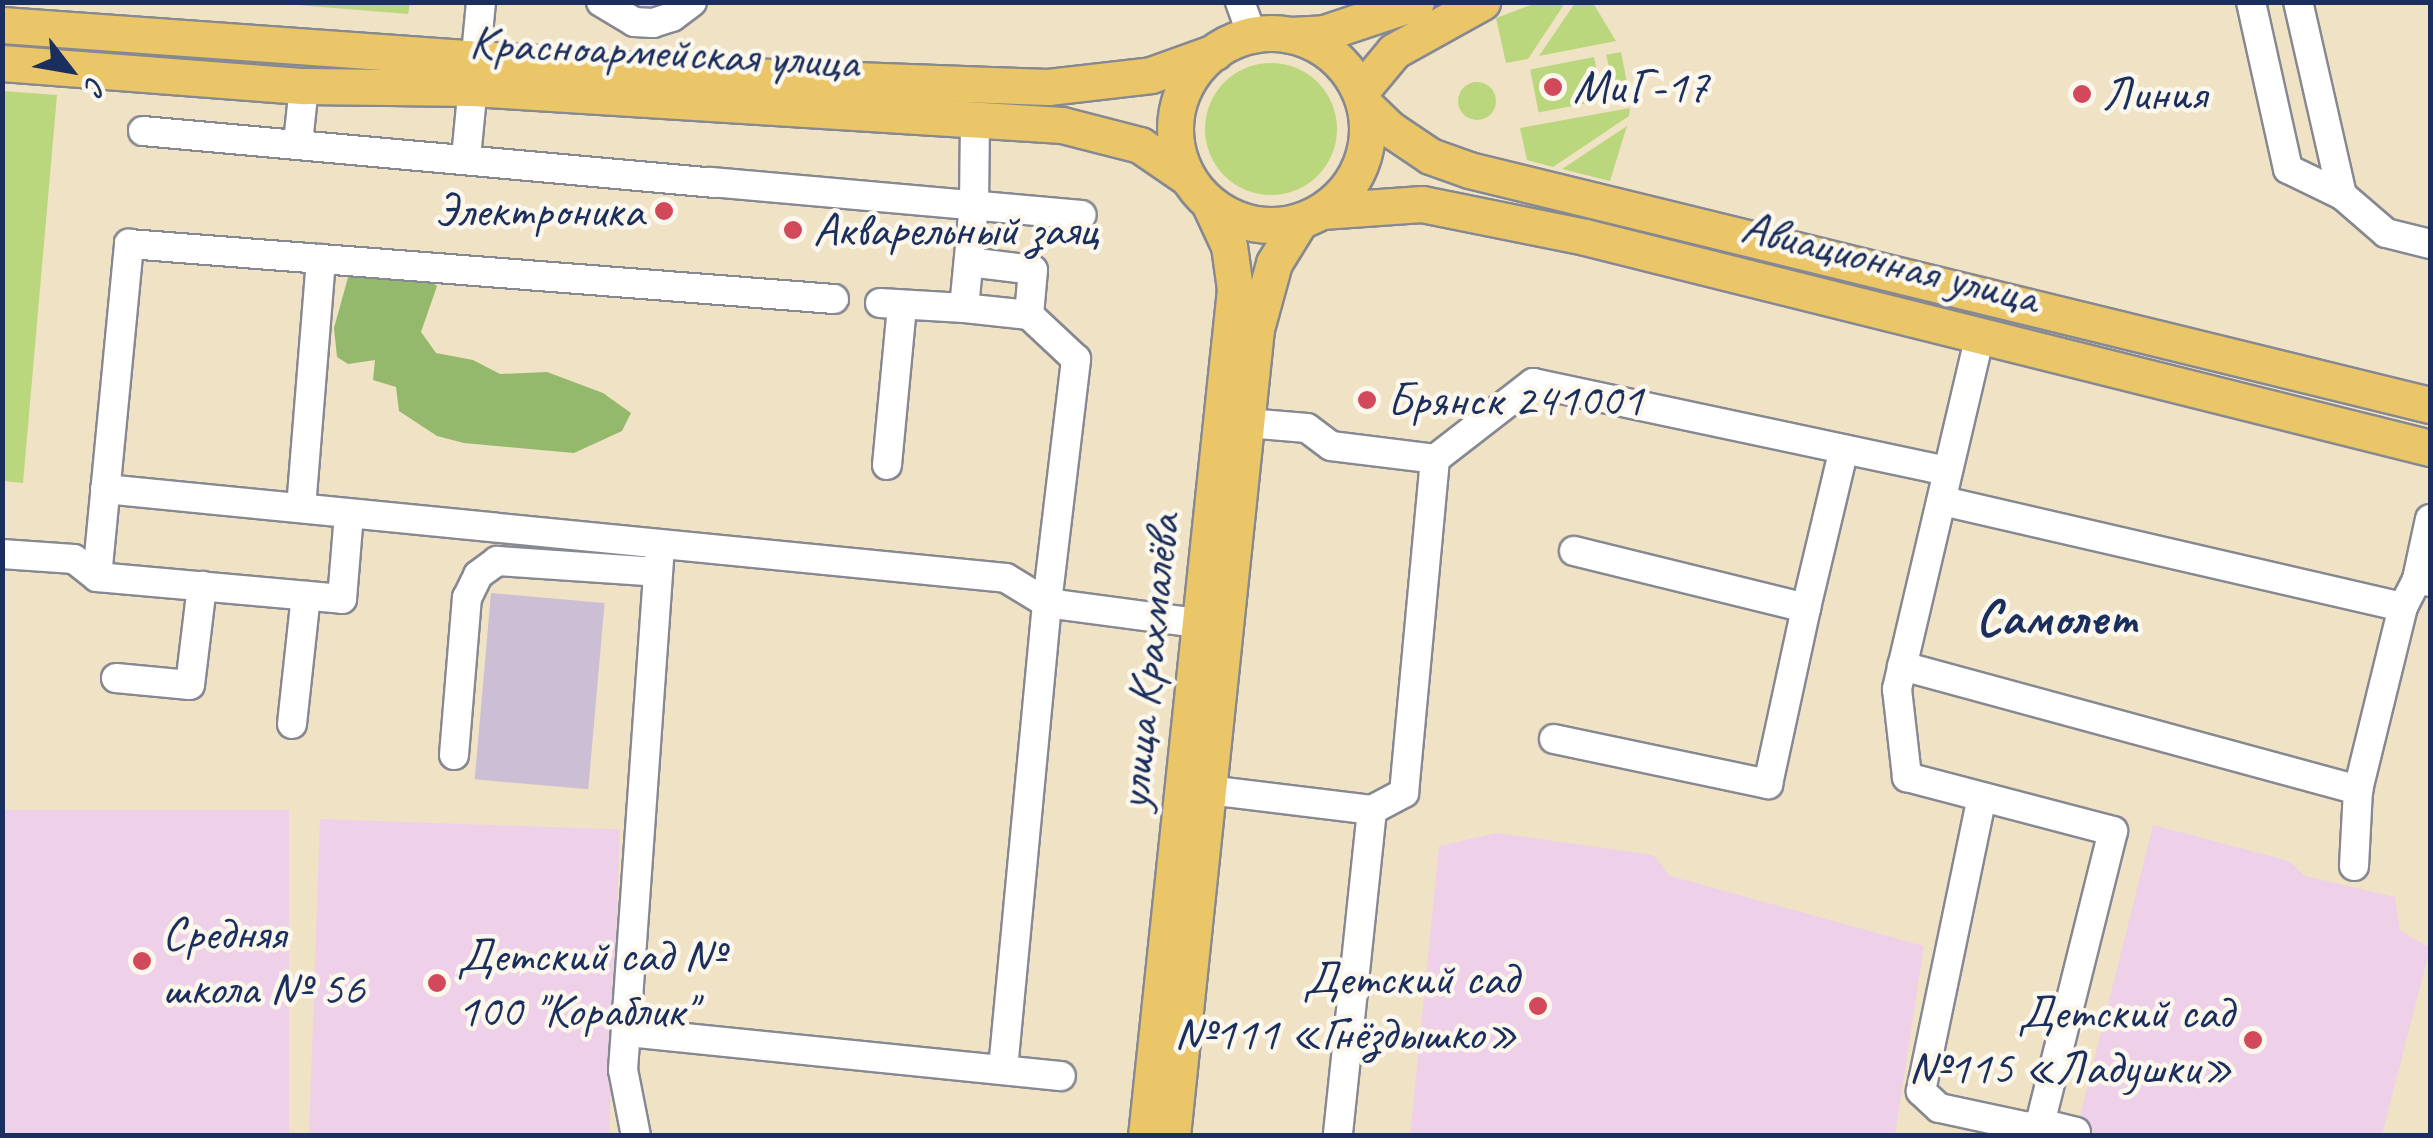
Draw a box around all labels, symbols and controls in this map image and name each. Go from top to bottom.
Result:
street label: Красноармейская улица [466,13,862,91]
north arrow [20,20,120,120]
place label: МиГ-17 [1573,58,1709,116]
place label: Линия [2102,65,2206,123]
text: С [78,71,115,101]
marker: МиГ-17 [1542,76,1564,98]
marker: Линия [2071,83,2093,105]
place label: Электроника [434,182,644,240]
street label: Авиационная улица [1735,197,2045,327]
marker: Электроника [653,200,675,222]
place label: Акварельный заяц [813,201,1097,259]
marker: Акварельный заяц [782,219,804,241]
place label: Брянск 241001 [1387,371,1643,429]
marker: Брянск 241001 [1356,389,1378,411]
street label: улица Крахмалёва [1104,512,1192,812]
district label: Самолет [1976,588,2138,648]
place label: Средняя школа № 56 [162,904,364,1017]
place label: Детский сад № 100 "Кораблик" [457,926,723,1039]
place label: Детский сад №111 «Гнёздышко» [1174,949,1518,1062]
marker: Средняя школа № 56 [131,950,153,972]
marker: Детский сад № 100 "Кораблик" [426,972,448,994]
place label: Детский сад №115 «Ладушки» [1908,983,2233,1096]
marker: Детский сад №111 «Гнёздышко» [1527,995,1549,1017]
marker: Детский сад №115 «Ладушки» [2242,1029,2264,1051]

